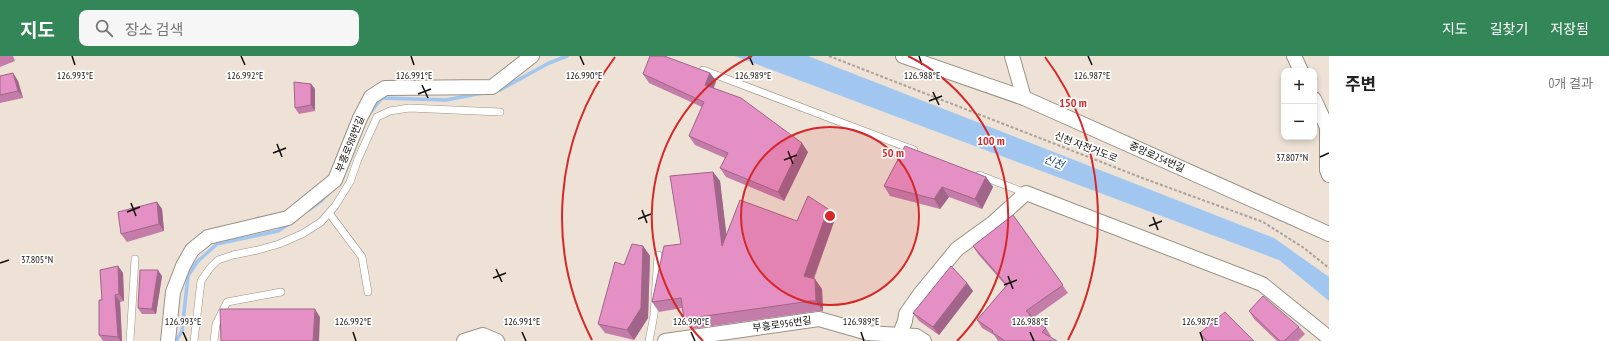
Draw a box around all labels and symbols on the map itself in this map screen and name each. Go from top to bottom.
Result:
text: 126.993°E [57,69,93,82]
text: 126.992°E [227,69,263,82]
text: 126.991°E [396,69,432,82]
text: 126.990°E [566,69,602,82]
text: 126.989°E [735,69,771,82]
text: 126.988°E [904,69,940,82]
text: 126.987°E [1074,69,1110,82]
text: 150 m [1059,95,1087,110]
street label: 부흥로988번길 [333,114,367,174]
street label: 신천 자전거도로 [1053,129,1119,165]
text: 100 m [977,133,1005,148]
street label: 중앙로254번길 [1127,139,1187,175]
text: 50 m [882,145,904,160]
text: 37.807°N [1276,151,1308,164]
water label: 신천 [1042,152,1066,172]
centre of rings [823,209,837,223]
text: 37.805°N [21,253,53,266]
street label: 부흥로956번길 [752,313,812,335]
text: 126.993°E [165,315,201,328]
text: 126.992°E [335,315,371,328]
text: 126.991°E [504,315,540,328]
text: 126.990°E [673,315,709,328]
text: 126.989°E [843,315,879,328]
text: 126.988°E [1012,315,1048,328]
text: 126.987°E [1182,315,1218,328]

